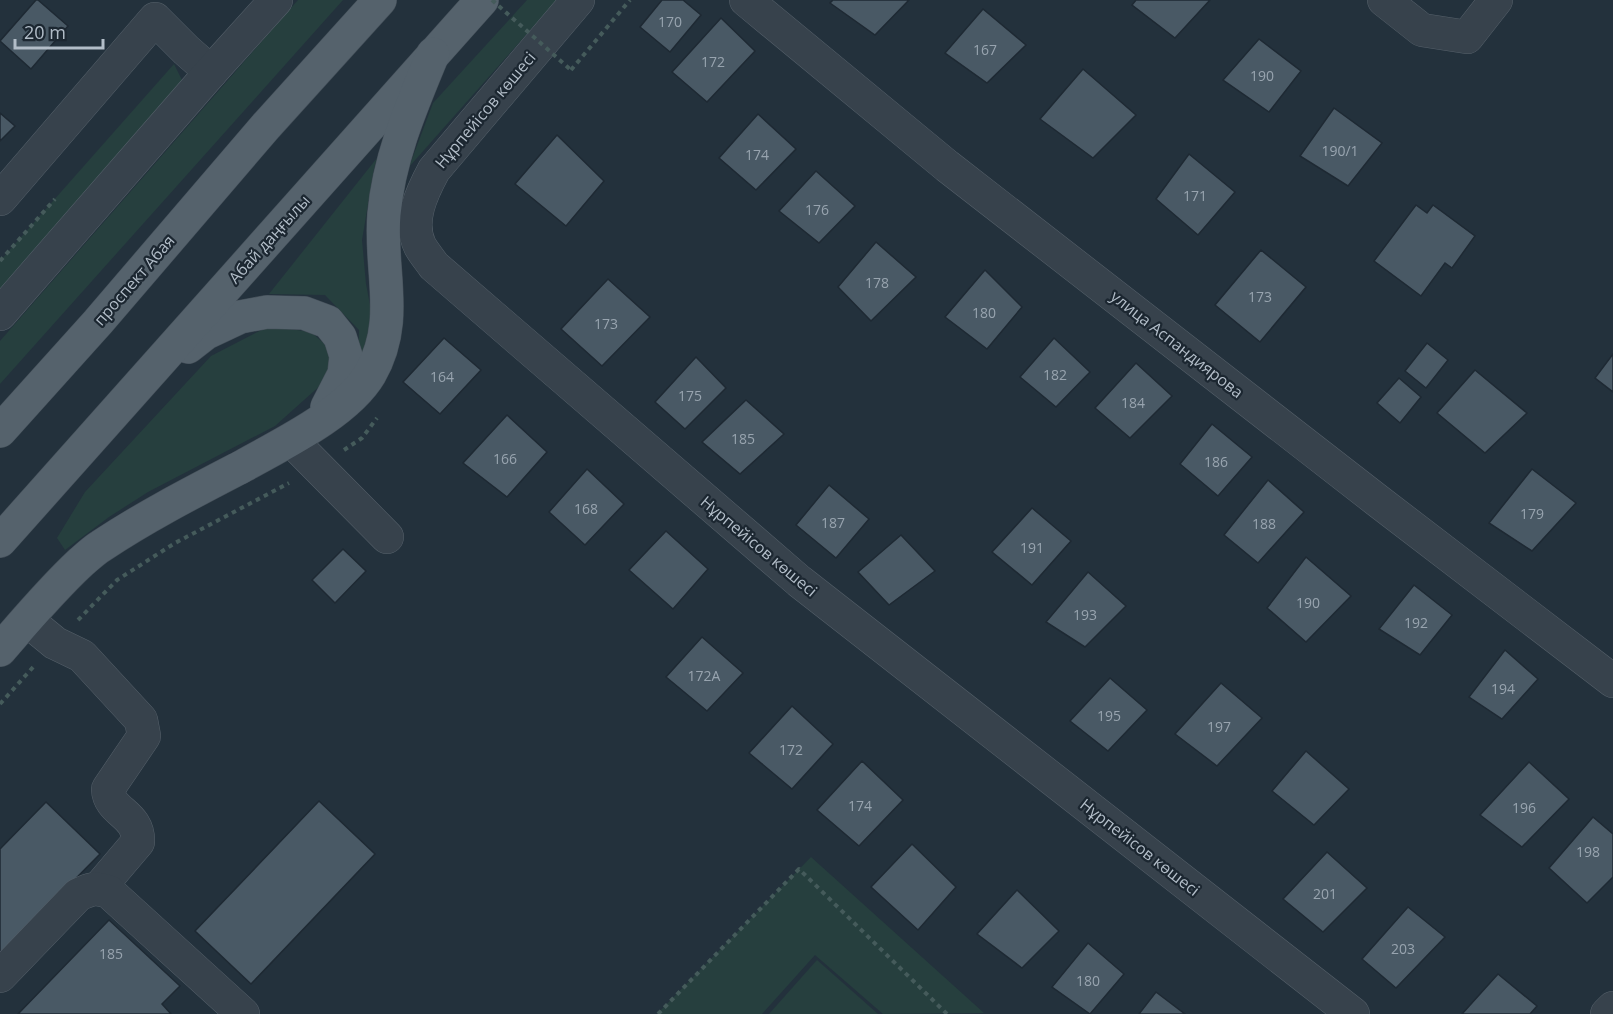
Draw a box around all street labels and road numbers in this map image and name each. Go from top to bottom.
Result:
street label: Нұрпейісов көшесі [430,47,540,173]
street label: Абай даңғылы [223,190,315,288]
street label: проспект Абая [89,230,179,330]
street label: улица Аспандиярова [1106,285,1248,403]
street label: Нұрпейісов көшесі [696,491,822,601]
street label: Нұрпейісов көшесі [1076,793,1204,901]

